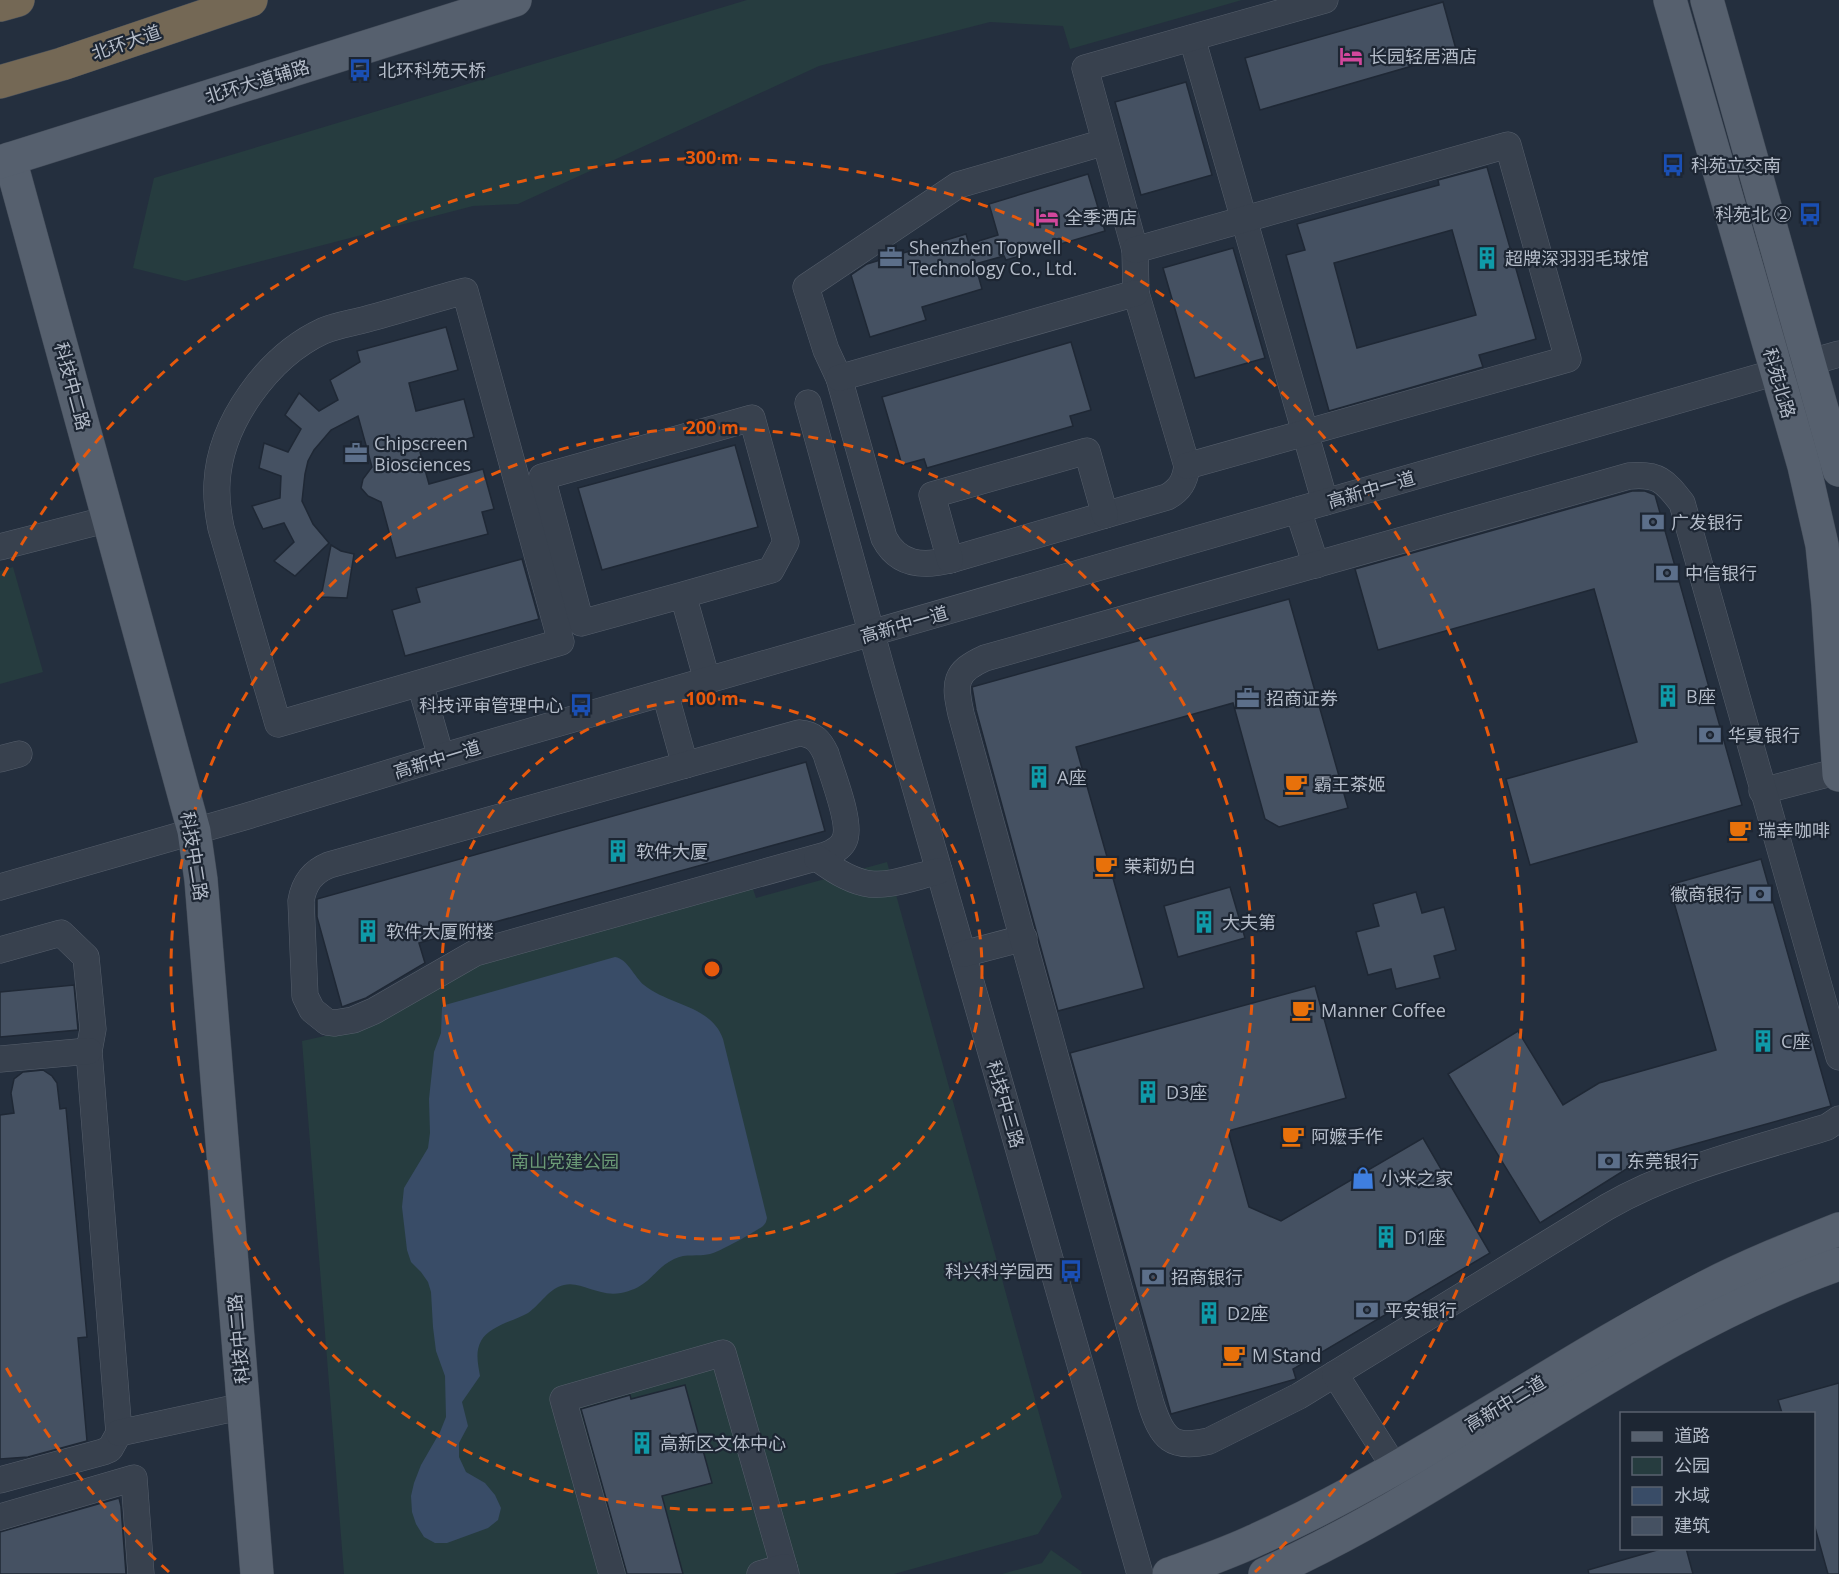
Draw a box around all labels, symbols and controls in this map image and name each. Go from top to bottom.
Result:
street label: 北环大道 [88,19,164,65]
hotel icon: 长园轻居酒店 [1338,43,1364,69]
place label: 长园轻居酒店 [1369,44,1477,68]
street label: 北环大道辅路 [202,54,312,108]
bus stop icon: 北环科苑天桥 [347,57,373,83]
place label: 北环科苑天桥 [378,58,486,82]
text: 300 m [685,145,739,169]
bus stop icon: 科苑立交南 [1660,152,1686,178]
place label: 科苑立交南 [1691,153,1781,177]
bus stop icon: 科苑北 ② [1797,201,1823,227]
place label: 科苑北 ② [1715,202,1792,226]
hotel icon: 全季酒店 [1034,204,1060,230]
place label: 全季酒店 [1065,205,1137,229]
place label: Shenzhen Topwell Technology Co., Ltd. [909,235,1077,280]
office icon: Shenzhen Topwell Technology Co., Ltd. [878,244,904,270]
building icon: 超牌深羽羽毛球馆 [1474,245,1500,271]
place label: 超牌深羽羽毛球馆 [1505,246,1649,270]
street label: 科技中二路 [50,339,96,433]
street label: 科苑北路 [1759,345,1801,421]
text: 200 m [685,415,739,439]
place label: Chipscreen Biosciences [374,431,471,476]
office icon: Chipscreen Biosciences [343,440,369,466]
street label: 高新中一道 [1324,465,1418,513]
bank icon: 广发银行 [1640,509,1666,535]
place label: 广发银行 [1671,510,1743,534]
bank icon: 中信银行 [1654,560,1680,586]
place label: 中信银行 [1685,561,1757,585]
street label: 高新中一道 [857,600,951,648]
building icon: B座 [1655,683,1681,709]
place label: B座 [1686,684,1716,708]
office icon: 招商证券 [1235,685,1261,711]
text: 100 m [685,686,739,710]
place label: 招商证券 [1266,686,1338,710]
bus stop icon: 科技评审管理中心 [568,692,594,718]
place label: 科技评审管理中心 [419,693,563,717]
bank icon: 华夏银行 [1697,722,1723,748]
place label: 华夏银行 [1728,723,1800,747]
street label: 高新中一道 [390,734,484,784]
building icon: A座 [1026,764,1052,790]
place label: A座 [1057,765,1086,789]
cafe icon: 霸王茶姬 [1283,771,1309,797]
place label: 霸王茶姬 [1314,772,1386,796]
street label: 科技中二路 [176,810,214,902]
cafe icon: 瑞幸咖啡 [1727,817,1753,843]
place label: 瑞幸咖啡 [1758,818,1830,842]
building icon: 软件大厦 [605,838,631,864]
place label: 软件大厦 [636,839,708,863]
cafe icon: 茉莉奶白 [1093,853,1119,879]
place label: 茉莉奶白 [1124,854,1196,878]
bank icon: 徽商银行 [1747,881,1773,907]
place label: 徽商银行 [1670,882,1742,906]
building icon: 大夫第 [1191,909,1217,935]
place label: 大夫第 [1222,910,1276,934]
building icon: 软件大厦附楼 [355,918,381,944]
place label: 软件大厦附楼 [386,919,494,943]
centre of rings [702,959,722,979]
cafe icon: Manner Coffee [1290,997,1316,1023]
place label: Manner Coffee [1321,998,1446,1022]
building icon: C座 [1750,1028,1776,1054]
place label: C座 [1781,1029,1810,1053]
street label: 科技中三路 [982,1057,1030,1151]
building icon: D3座 [1135,1079,1161,1105]
place label: D3座 [1166,1080,1207,1104]
cafe icon: 阿嬷手作 [1280,1123,1306,1149]
place label: 阿嬷手作 [1311,1124,1383,1148]
bank icon: 东莞银行 [1596,1148,1622,1174]
park label: 南山党建公园 [511,1149,619,1173]
place label: 东莞银行 [1627,1149,1699,1173]
shop icon: 小米之家 [1350,1165,1376,1191]
place label: 小米之家 [1381,1166,1453,1190]
building icon: D1座 [1373,1224,1399,1250]
place label: D1座 [1404,1225,1445,1249]
bus stop icon: 科兴科学园西 [1058,1258,1084,1284]
place label: 科兴科学园西 [945,1259,1053,1283]
bank icon: 招商银行 [1140,1264,1166,1290]
place label: 招商银行 [1171,1265,1243,1289]
street label: 科技中二路 [222,1293,254,1385]
bank icon: 平安银行 [1354,1297,1380,1323]
place label: 平安银行 [1385,1298,1457,1322]
building icon: D2座 [1196,1300,1222,1326]
place label: D2座 [1227,1301,1268,1325]
cafe icon: M Stand [1221,1342,1247,1368]
place label: M Stand [1252,1343,1321,1367]
street label: 高新中二道 [1460,1370,1550,1436]
legend [1620,1412,1815,1550]
text: 道路 [1674,1423,1710,1447]
building icon: 高新区文体中心 [629,1430,655,1456]
place label: 高新区文体中心 [660,1431,786,1455]
text: 公园 [1674,1453,1710,1477]
text: 水域 [1674,1483,1710,1507]
text: 建筑 [1674,1513,1710,1537]

